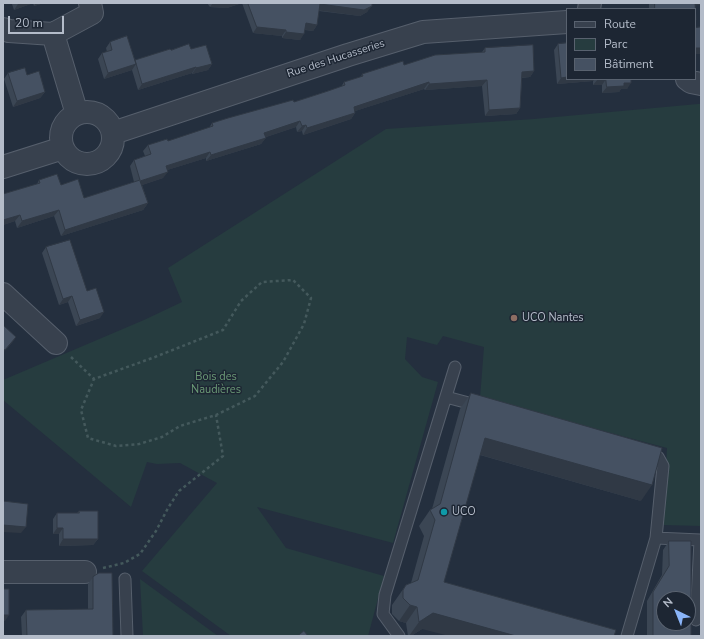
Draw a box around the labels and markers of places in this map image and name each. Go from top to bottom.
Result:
place label: UCO Nantes [522,311,584,325]
marker: UCO Nantes [509,313,519,323]
place label: UCO [452,505,476,519]
marker: UCO [439,507,449,517]

